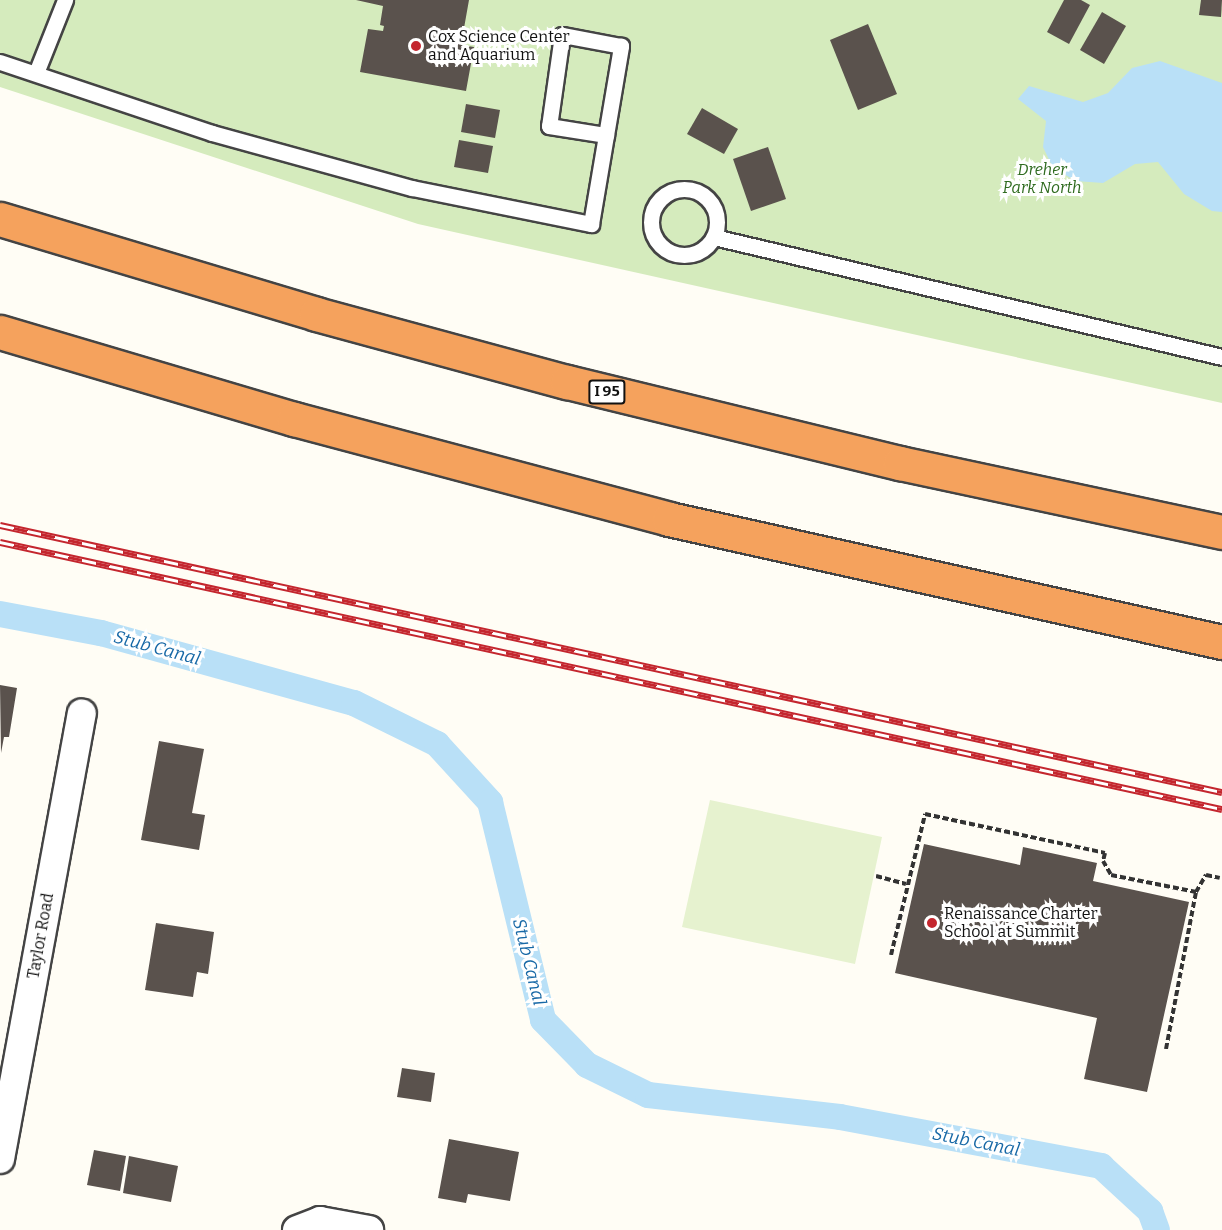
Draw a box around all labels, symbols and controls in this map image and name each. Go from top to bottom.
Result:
place label: Cox Science Center and Aquarium [428,27,570,65]
marker: Cox Science Center and Aquarium [409,39,423,53]
park label: Dreher Park North [1003,160,1081,198]
road number: I 95 [588,380,626,404]
water label: Stub Canal [111,626,203,670]
street label: Taylor Road [24,892,58,980]
place label: Renaissance Charter School at Summit [944,904,1098,942]
water label: Stub Canal [508,916,550,1008]
marker: Renaissance Charter School at Summit [925,916,939,930]
water label: Stub Canal [930,1123,1022,1161]

